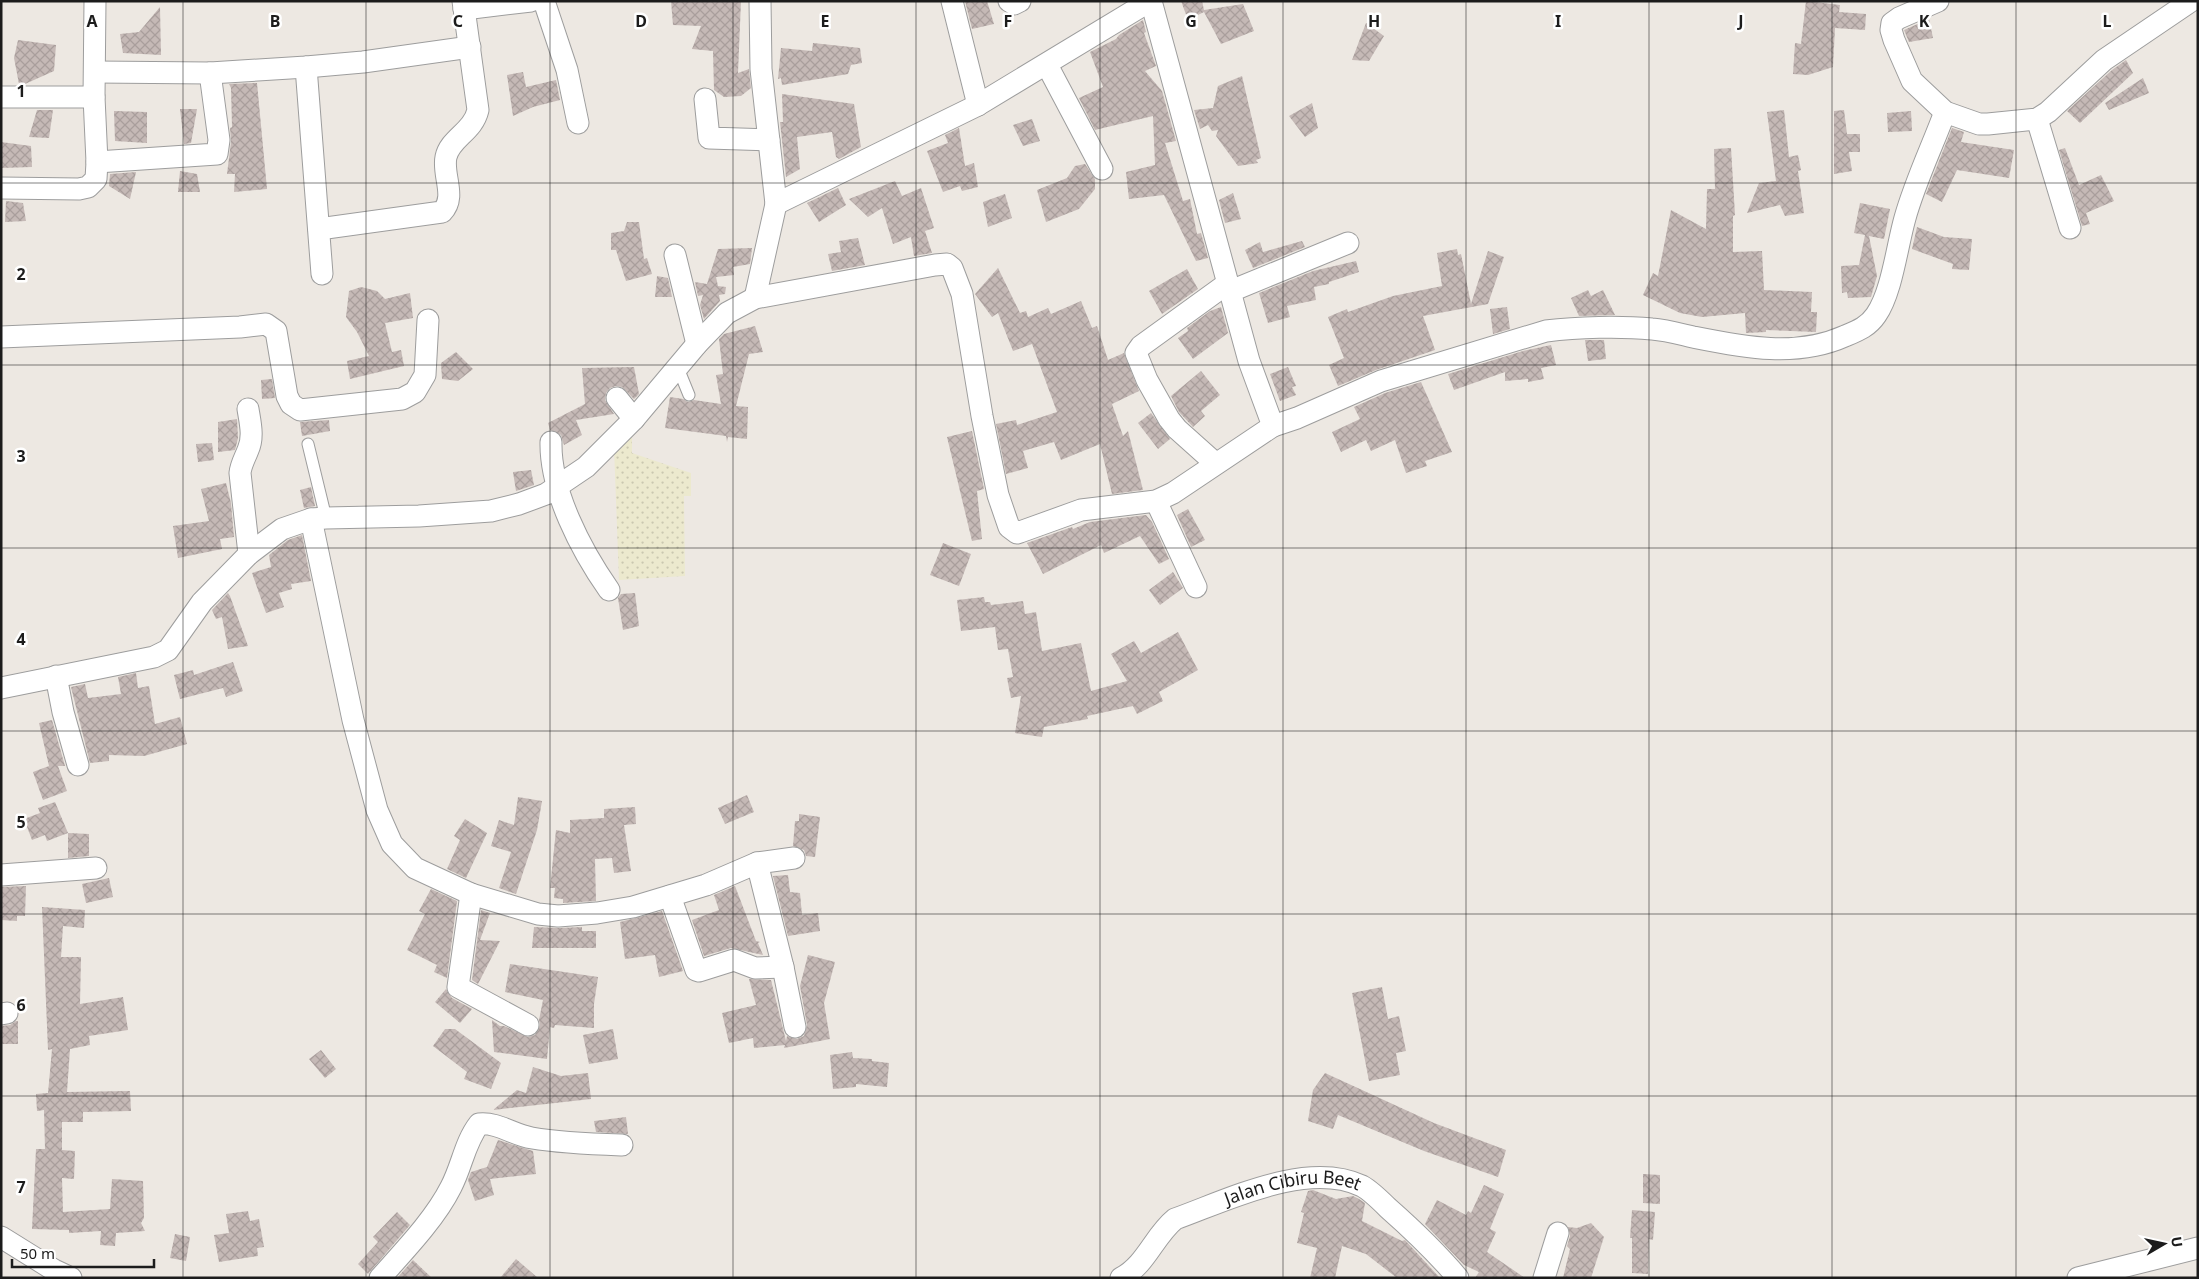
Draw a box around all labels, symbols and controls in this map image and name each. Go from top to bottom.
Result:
text: A [86,10,98,32]
text: B [270,10,280,32]
text: C [453,10,463,32]
text: D [635,10,647,32]
text: E [821,10,830,32]
text: F [1004,10,1012,32]
text: G [1185,10,1197,32]
text: H [1368,10,1380,32]
text: I [1555,10,1561,32]
text: J [1736,10,1744,32]
text: K [1919,10,1930,32]
text: L [2103,10,2112,32]
text: 1 [16,80,26,102]
text: 2 [16,263,26,285]
text: 3 [16,445,26,467]
text: 4 [16,628,26,650]
text: 5 [16,811,26,833]
text: 6 [16,994,26,1016]
street label: Jalan Cibiru Beet [1219,1164,1366,1211]
text: 7 [16,1176,26,1198]
north arrow [2139,1219,2189,1269]
text: U [2167,1235,2188,1249]
scale bar [12,1236,155,1268]
text: 50 m [20,1243,55,1263]

